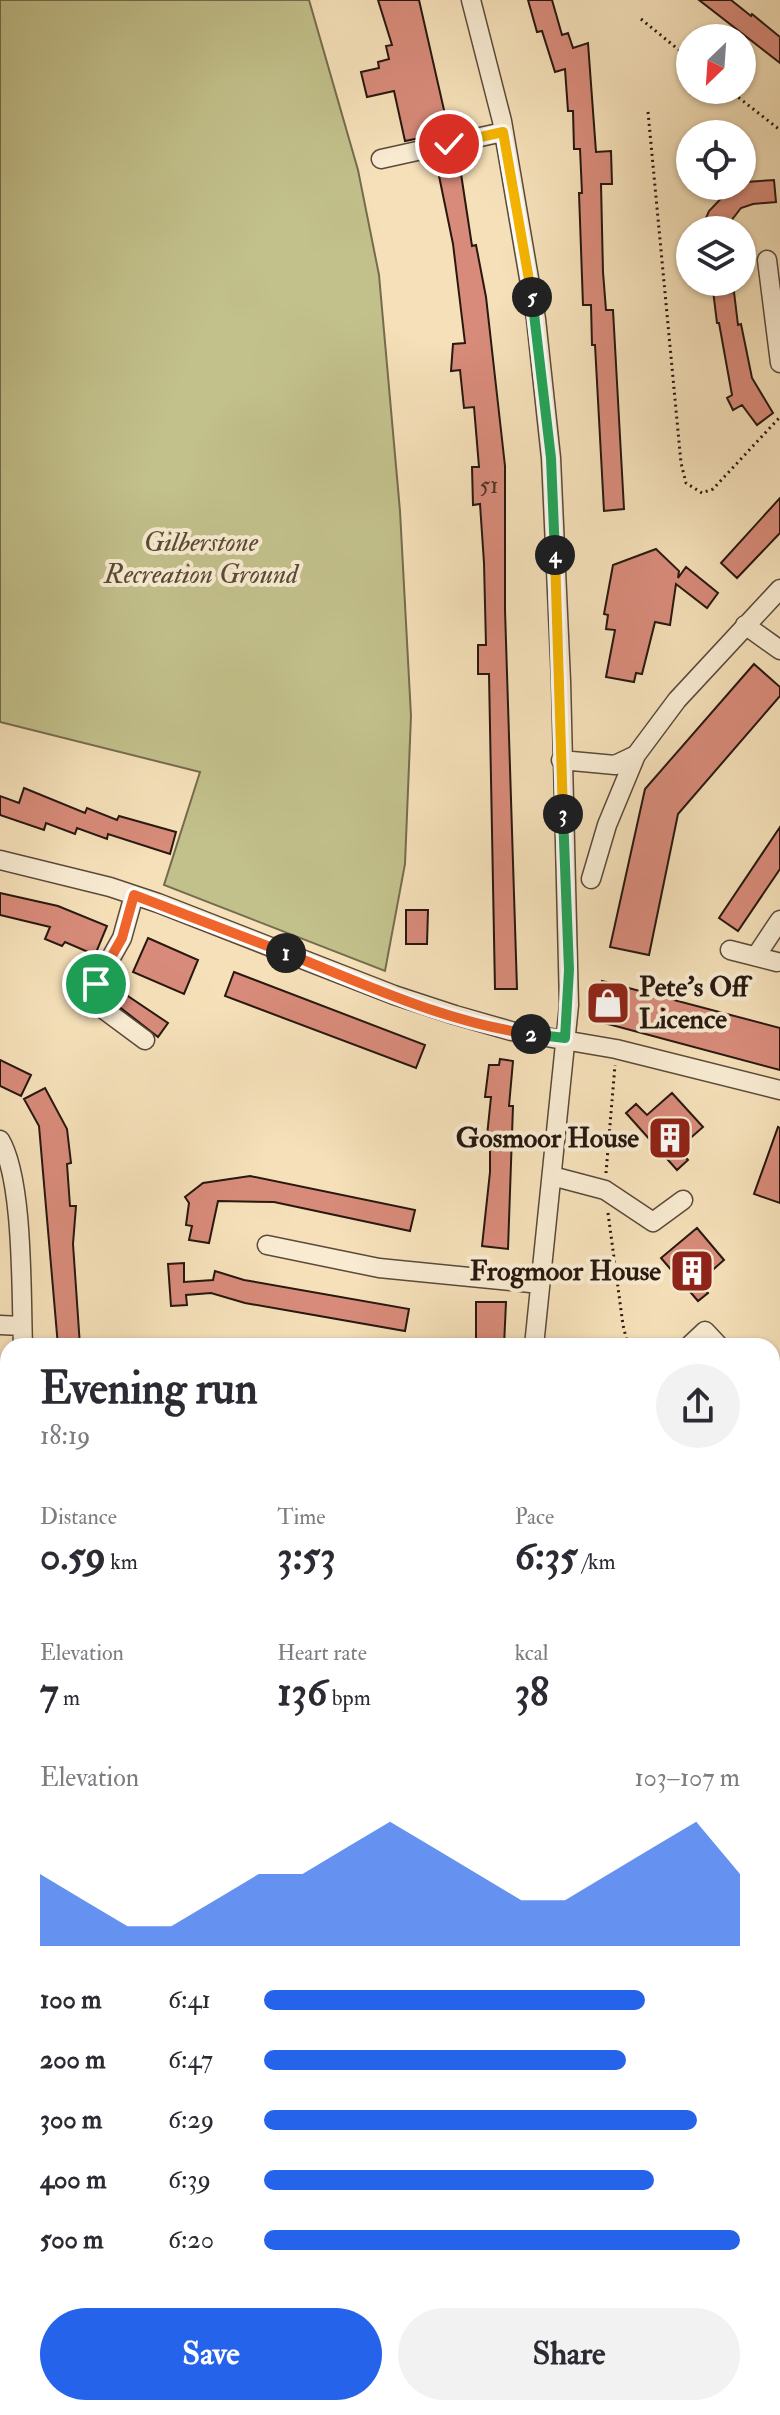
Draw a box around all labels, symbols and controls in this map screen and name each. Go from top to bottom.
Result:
north arrow [676,24,756,104]
map controls [676,24,756,296]
pin [415,110,483,178]
button: locate [676,120,756,200]
icon: check [427,122,471,166]
button: layers [676,216,756,296]
pin: 5 [512,277,552,317]
text: 5 [527,283,537,311]
house number: 51 [479,470,499,501]
park label: Gilberstone Recreation Ground [103,525,300,592]
pin: 4 [535,535,575,575]
text: 4 [549,541,561,569]
pin: 3 [543,794,583,834]
text: 3 [559,800,567,828]
pin: 1 [266,933,306,973]
text: 1 [282,939,290,967]
pin [62,950,130,1018]
icon: arrive [74,962,118,1006]
place label: Pete's Off Licence [639,970,753,1037]
shop icon: Pete's Off Licence [584,979,632,1027]
pin: 2 [511,1014,551,1054]
text: 2 [525,1020,537,1048]
building icon: Gosmoor House [646,1114,694,1162]
place label: Gosmoor House [456,1121,639,1156]
building icon: Frogmoor House [668,1247,716,1295]
place label: Frogmoor House [470,1254,661,1289]
text: Evening run [40,1362,258,1417]
button: share [656,1364,740,1448]
text: 18:19 [40,1420,90,1452]
text: Distance [40,1503,117,1531]
text: Time [277,1503,325,1531]
text: Pace [515,1503,554,1531]
text: 0.59 [40,1531,106,1582]
text: 3:53 [277,1531,336,1582]
text: 6:35 [515,1531,578,1582]
text: km [106,1548,138,1576]
text: /km [578,1548,616,1576]
text: Elevation [40,1639,124,1667]
text: Heart rate [277,1639,367,1667]
text: kcal [515,1639,548,1667]
text: 7 [40,1667,58,1718]
text: 136 [277,1667,327,1718]
text: 38 [515,1667,549,1718]
text: m [58,1684,80,1712]
text: bpm [327,1684,371,1712]
text: Elevation [40,1762,139,1794]
text: 103–107 m [634,1762,740,1794]
text: 100 m [40,1984,101,2016]
text: 6:41 [168,1984,211,2016]
text: 200 m [40,2044,105,2076]
text: 6:47 [168,2044,213,2076]
text: 300 m [40,2104,102,2136]
text: 6:29 [168,2104,214,2136]
text: 400 m [40,2164,106,2196]
text: 6:39 [168,2164,211,2196]
text: 500 m [40,2224,104,2256]
text: 6:20 [168,2224,214,2256]
button: Save [40,2308,382,2400]
button: Share [398,2308,740,2400]

